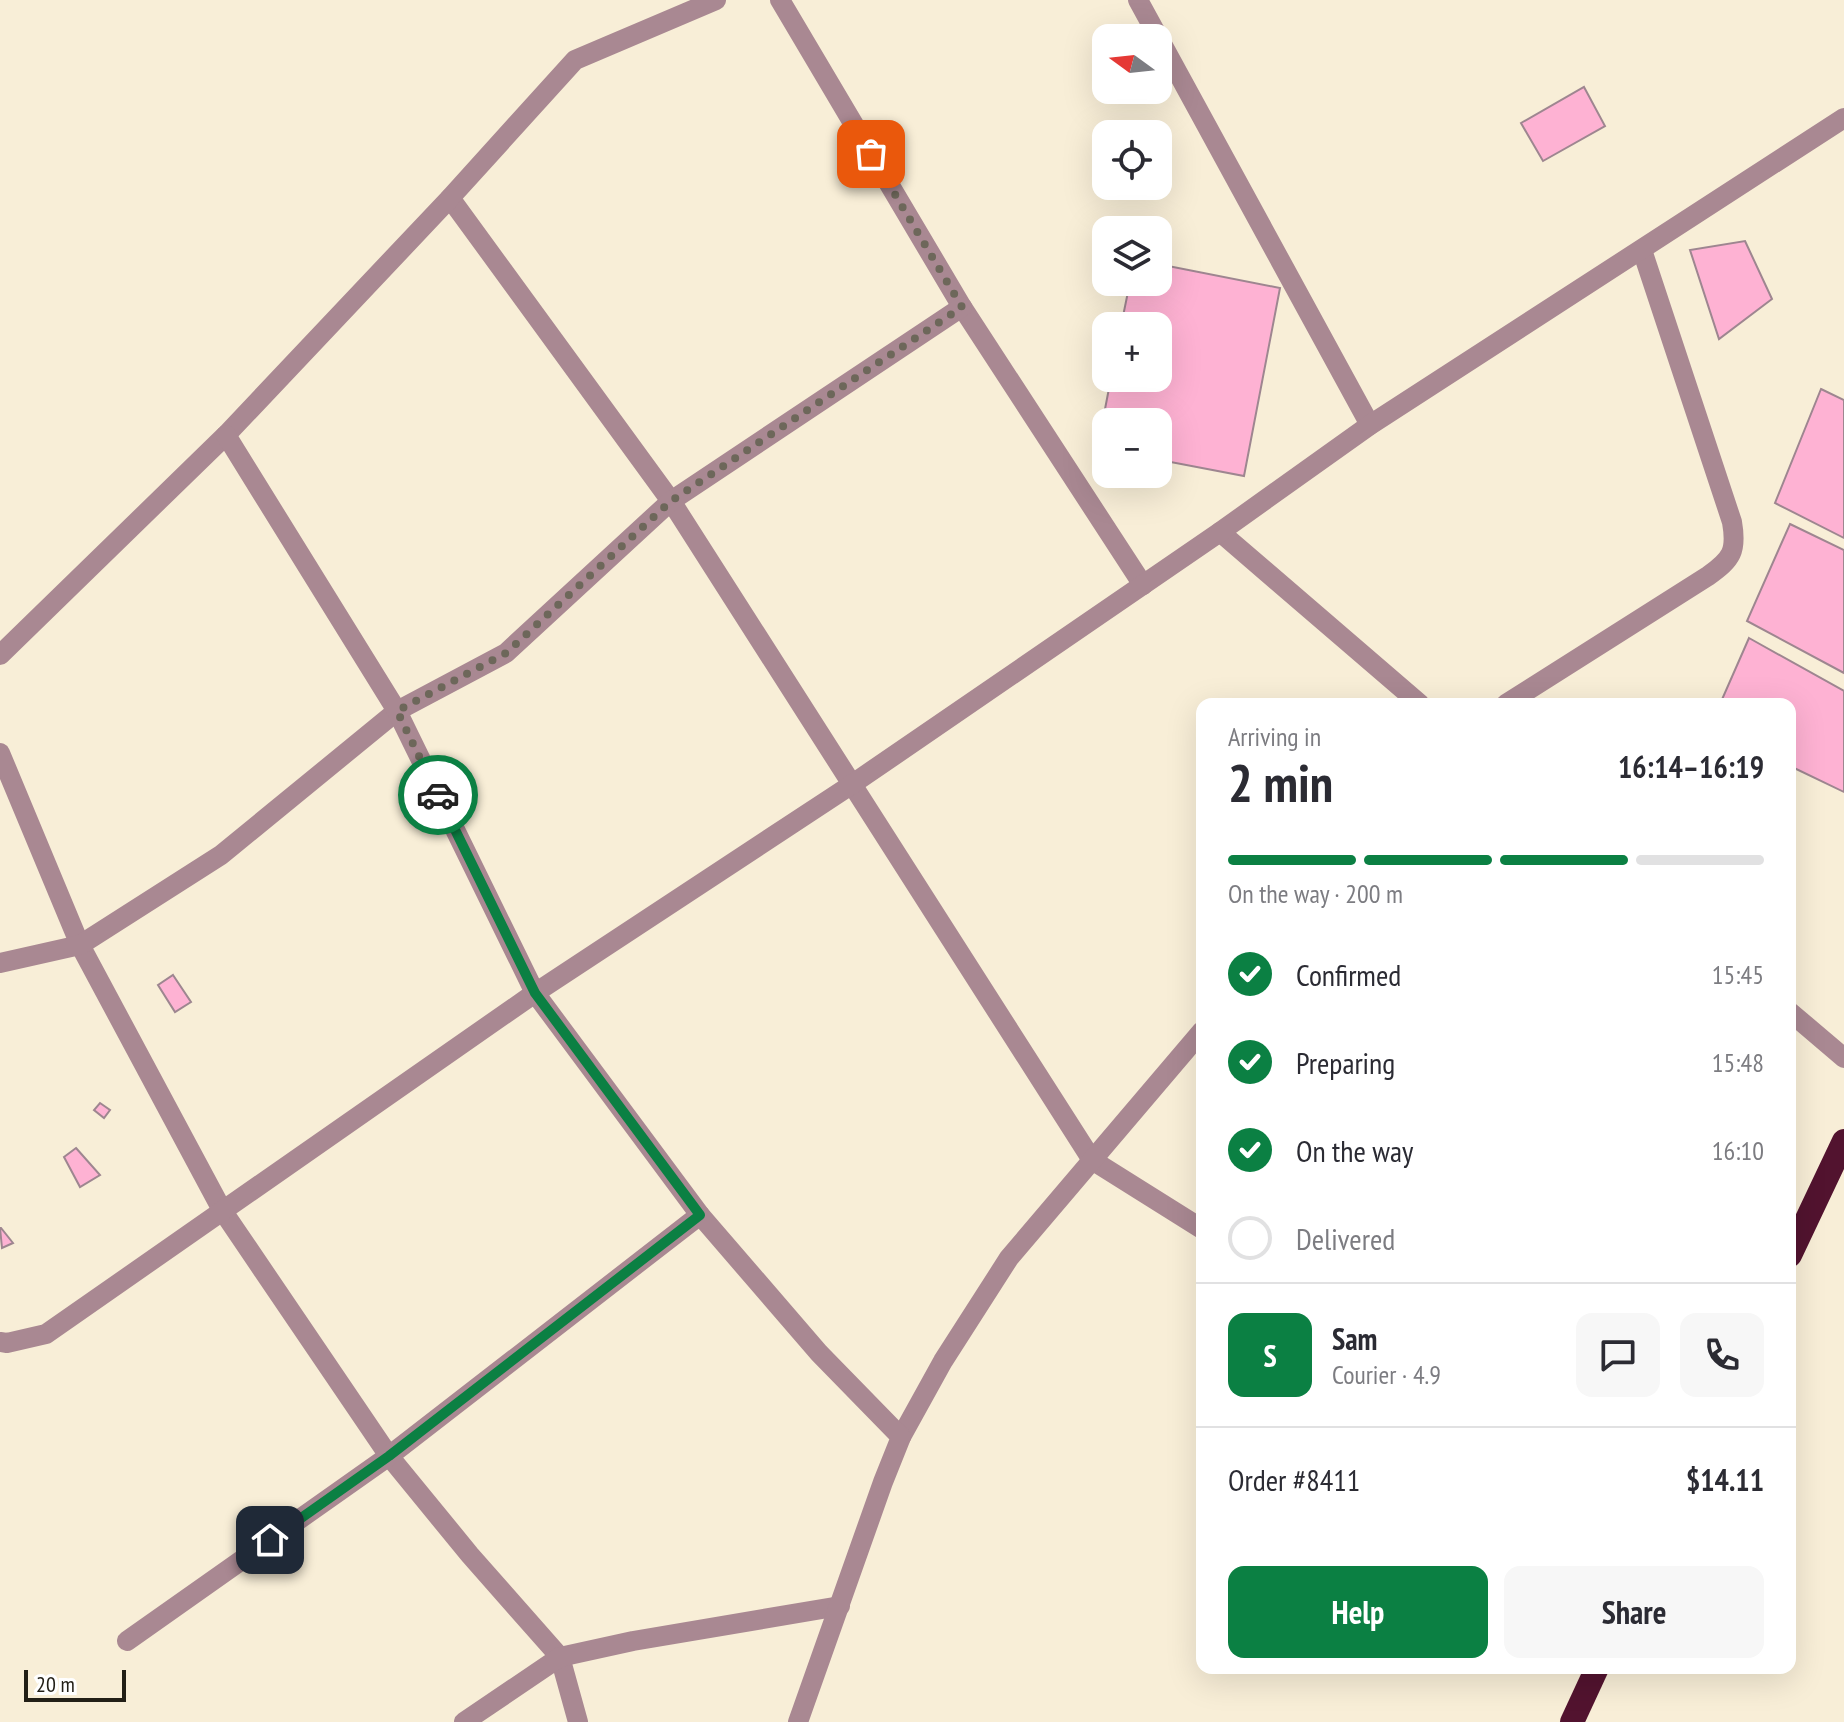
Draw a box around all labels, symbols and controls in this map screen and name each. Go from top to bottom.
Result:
north arrow [1092,24,1172,104]
map controls [1092,24,1172,488]
pin [837,120,905,188]
button: locate [1092,120,1172,200]
icon: bag [849,132,893,176]
button: layers [1092,216,1172,296]
button: + [1092,312,1172,392]
button: − [1092,408,1172,488]
text: Arriving in [1228,720,1321,753]
text: 16:14–16:19 [1618,747,1764,786]
text: 2 min [1228,749,1333,816]
courier [398,755,478,835]
icon: car [416,773,460,817]
text: On the way · 200 m [1228,877,1403,910]
icon: check [1228,952,1272,996]
text: Confirmed [1296,955,1401,994]
text: 15:45 [1712,958,1764,991]
icon: check [1228,1040,1272,1084]
text: Preparing [1296,1043,1395,1082]
text: 15:48 [1712,1046,1764,1079]
icon: check [1228,1128,1272,1172]
text: On the way [1296,1131,1413,1170]
text: 16:10 [1712,1134,1764,1167]
text: Delivered [1296,1219,1395,1258]
button: chat [1576,1313,1660,1397]
button: phone [1680,1313,1764,1397]
text: Sam [1332,1319,1377,1358]
text: S [1263,1336,1277,1375]
text: Courier · 4.9 [1332,1358,1441,1391]
text: Order #8411 [1228,1460,1360,1499]
text: $14.11 [1686,1460,1764,1499]
pin [236,1506,304,1574]
icon: home [248,1518,292,1562]
button: Help [1228,1566,1488,1658]
button: Share [1504,1566,1764,1658]
scale bar [24,1666,126,1702]
text: 20 m [36,1670,75,1698]

